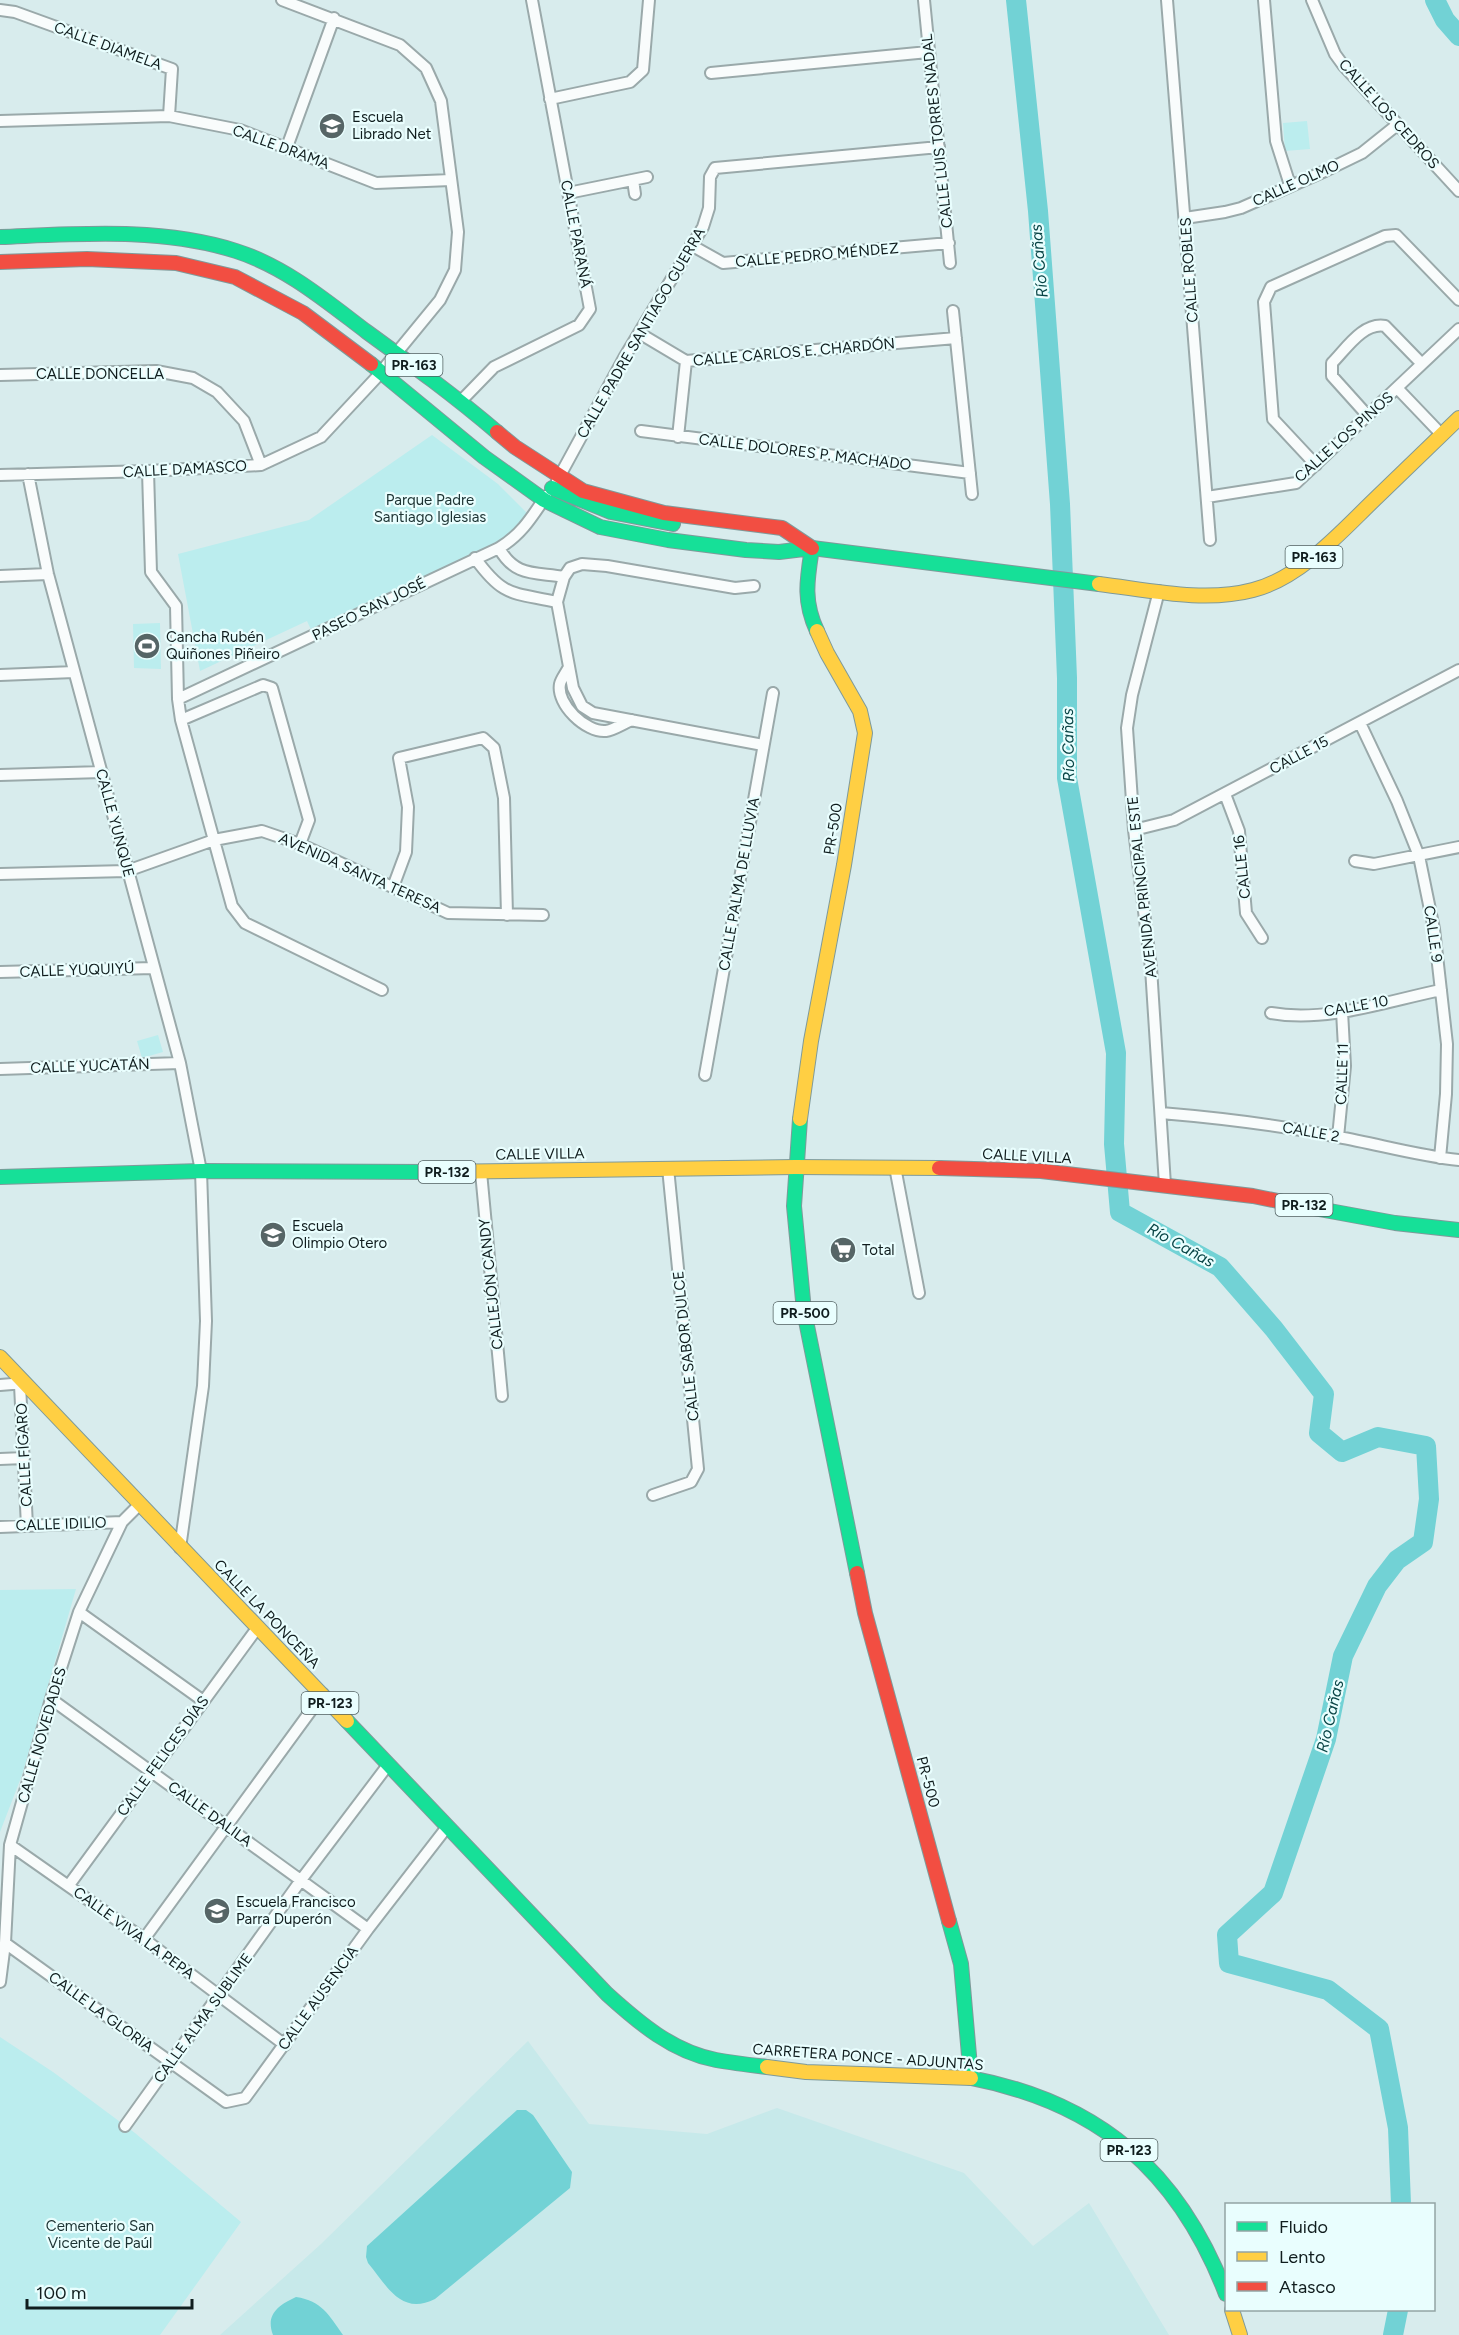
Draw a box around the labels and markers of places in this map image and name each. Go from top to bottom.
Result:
place label: Escuela Librado Net [352,108,432,143]
school or university icon: Escuela Librado Net [317,111,347,141]
place label: Cancha Rubén Quiñones Piñeiro [166,628,280,663]
sports icon: Cancha Rubén Quiñones Piñeiro [132,631,162,661]
place label: Escuela Olimpio Otero [292,1217,387,1252]
school or university icon: Escuela Olimpio Otero [258,1220,288,1250]
supermarket icon: Total [828,1235,858,1265]
place label: Total [862,1241,895,1259]
place label: Escuela Francisco Parra Duperón [236,1893,356,1928]
school or university icon: Escuela Francisco Parra Duperón [202,1896,232,1926]

